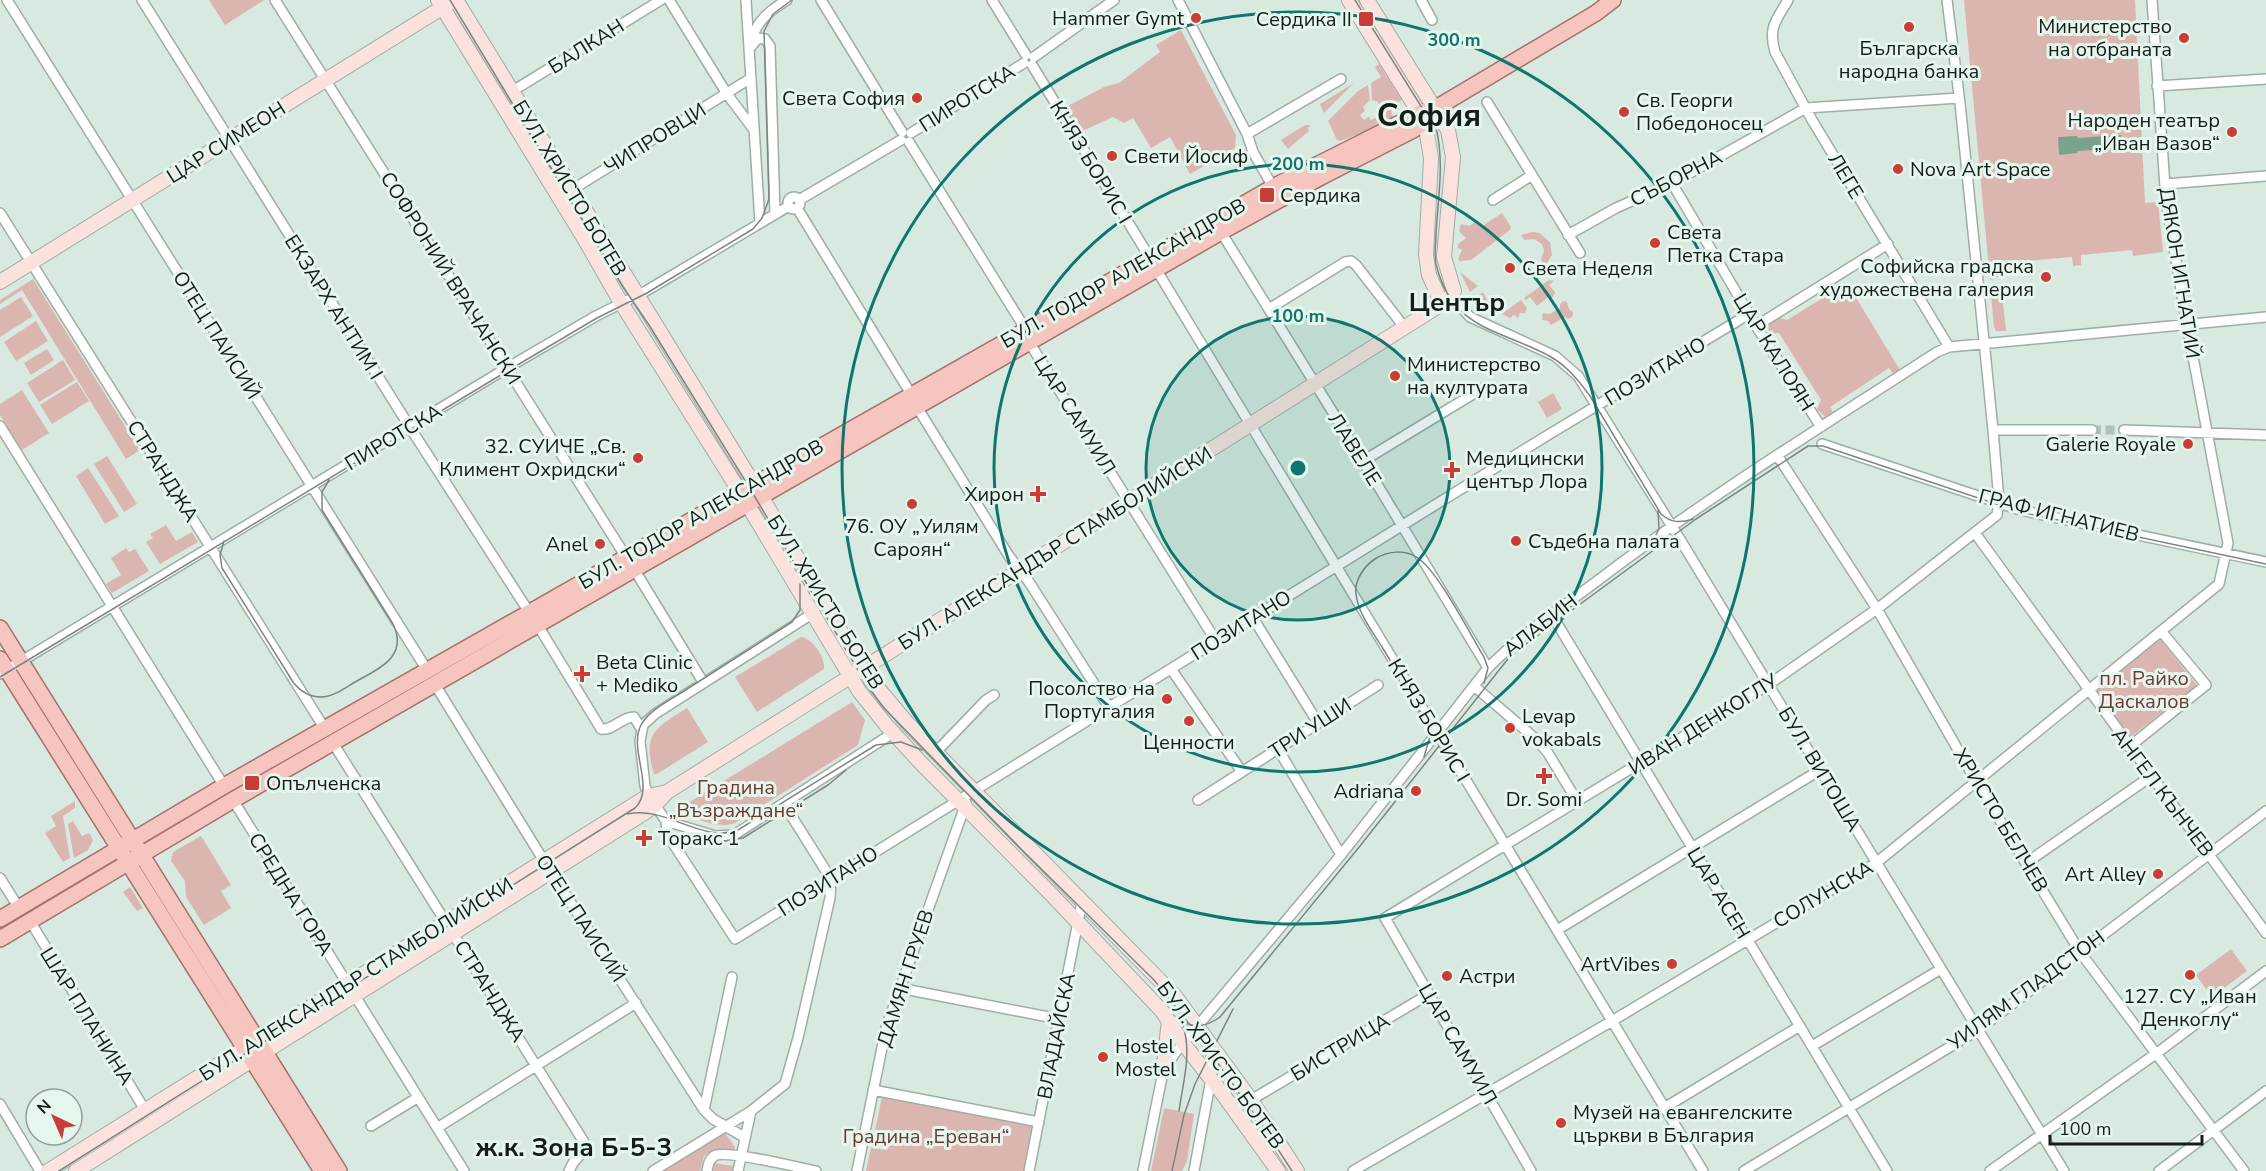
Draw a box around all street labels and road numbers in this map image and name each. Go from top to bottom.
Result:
street label: БАЛКАН [543,12,629,80]
street label: ПИРОТСКА [914,58,1021,139]
street label: ЦАР СИМЕОН [162,95,291,190]
street label: БУЛ. ХРИСТО БОТЕВ [506,95,633,281]
street label: ЧИПРОВЦИ [599,96,711,180]
street label: КНЯЗ БОРИС I [1043,96,1138,229]
street label: СЪБОРНА [1626,144,1727,213]
street label: ЛЕГЕ [1821,148,1870,204]
street label: СОФРОНИЙ ВРАЧАНСКИ [374,167,527,390]
street label: ДЯКОН ИГНАТИЙ [2153,186,2206,361]
street label: БУЛ. ТОДОР АЛЕКСАНДРОВ [996,192,1251,355]
street label: ЕКЗАРХ АНТИМ I [278,230,389,385]
street label: ОТЕЦ ПАИСИЙ [166,266,267,405]
street label: ЦАР КАЛОЯН [1727,288,1821,416]
street label: ПОЗИТАНО [1600,331,1711,412]
street label: ЦАР САМУИЛ [1027,351,1122,480]
street label: ПИРОТСКА [340,398,447,477]
street label: ЛАВЕЛЕ [1322,408,1388,491]
street label: СТРАНДЖА [121,415,205,528]
street label: БУЛ. ТОДОР АЛЕКСАНДРОВ [574,433,829,596]
street label: БУЛ. АЛЕКСАНДЪР СТАМБОЛИЙСКИ [893,440,1217,657]
street label: ГРАФ ИГНАТИЕВ [1976,482,2142,548]
street label: БУЛ. ХРИСТО БОТЕВ [761,510,890,695]
street label: ПОЗИТАНО [1186,584,1297,667]
street label: АЛАБИН [1498,588,1583,663]
street label: КНЯЗ БОРИС I [1381,654,1476,787]
street label: ИВАН ДЕНКОГЛУ [1623,667,1783,781]
street label: ТРИ УШИ [1264,692,1357,765]
street label: БУЛ. ВИТОША [1772,702,1868,837]
street label: АНГЕЛ КЪНЧЕВ [2105,722,2220,862]
street label: ХРИСТО БЕЛЧЕВ [1947,743,2054,897]
street label: СРЕДНА ГОРА [242,828,339,961]
street label: ПОЗИТАНО [773,840,884,923]
street label: ЦАР АСЕН [1681,842,1757,944]
street label: ОТЕЦ ПАИСИЙ [529,849,632,987]
street label: СОЛУНСКА [1768,854,1879,935]
street label: БУЛ. АЛЕКСАНДЪР СТАМБОЛИЙСКИ [194,871,518,1088]
street label: ДАМЯН ГРУЕВ [871,906,940,1050]
street label: УИЛЯМ ГЛАДСТОН [1941,924,2110,1057]
street label: СТРАНДЖА [448,935,532,1048]
street label: ШАР ПЛАНИНА [33,942,140,1091]
street label: ВЛАДАЙСКА [1031,970,1082,1102]
street label: БУЛ. ХРИСТО БОТЕВ [1151,976,1291,1154]
street label: ЦАР САМУИЛ [1412,979,1503,1110]
street label: БИСТРИЦА [1286,1007,1395,1088]

